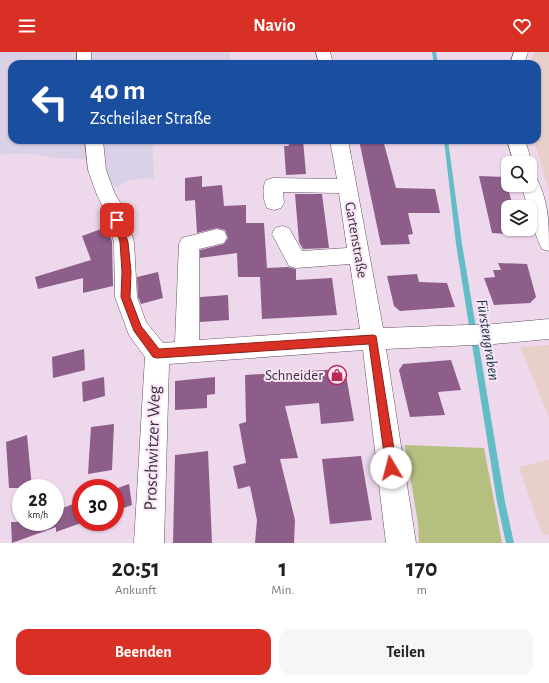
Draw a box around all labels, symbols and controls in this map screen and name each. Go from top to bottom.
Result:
icon: menu [16,15,38,37]
icon: heart [511,15,533,37]
text: Navio [253,17,296,35]
icon: left [24,76,76,128]
text: 40 m [90,77,146,105]
text: Zscheilaer Straße [90,110,211,128]
map controls [501,156,537,236]
button: search [501,156,537,192]
button: layers [501,200,537,236]
street label: Gartenstraße [342,201,370,279]
pin [100,203,134,237]
icon: arrive [106,209,128,231]
water label: Fürstengraben [474,298,502,382]
shop icon: Schneider [326,364,348,386]
place label: Schneider [265,368,323,383]
street label: Proschwitzer Weg [142,385,164,511]
position arrow [370,447,412,489]
speed limit sign: 30 [72,479,124,531]
text: 28 [28,490,48,510]
text: km/h [28,510,48,520]
text: 20:51 [112,557,160,581]
text: 1 [279,557,287,581]
text: 170 [406,557,437,581]
text: Ankunft [115,584,156,597]
text: Min. [271,584,294,597]
text: m [417,584,427,597]
button: Beenden [16,629,271,675]
button: Teilen [279,629,533,675]

